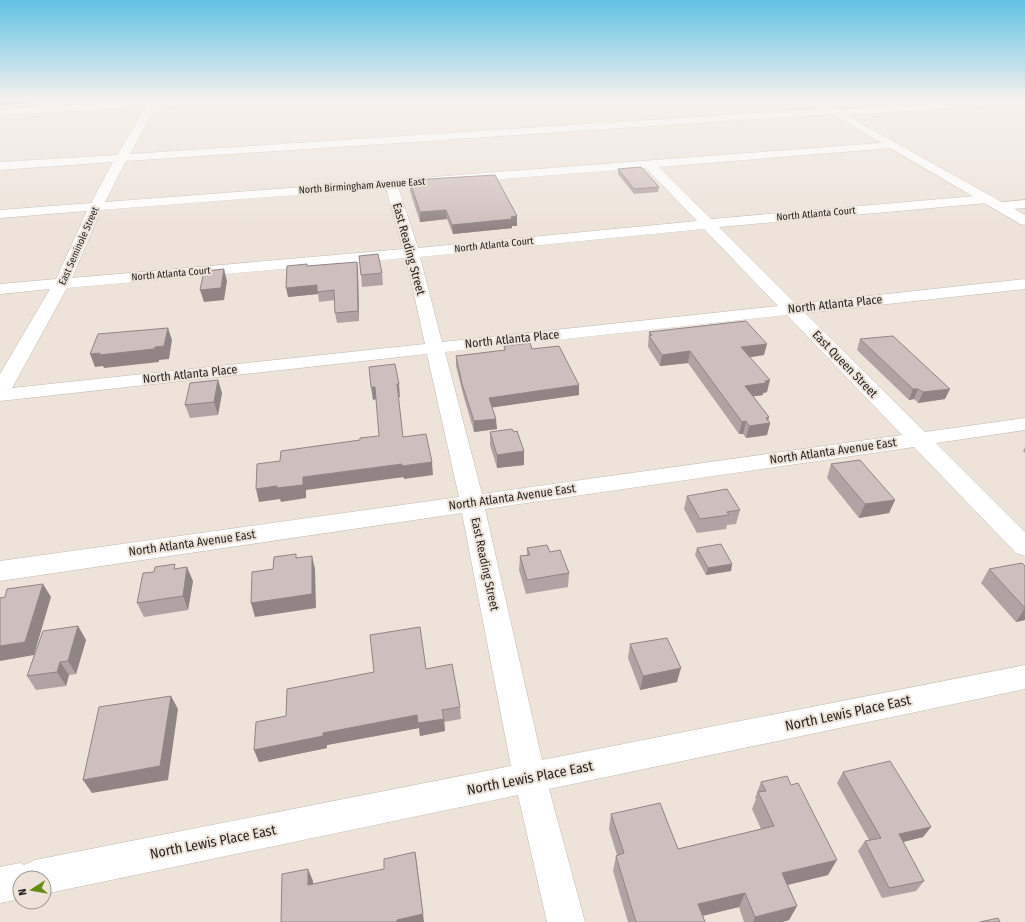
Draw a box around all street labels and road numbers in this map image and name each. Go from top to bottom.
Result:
street label: North Birmingham Avenue East [298,176,426,196]
street label: East Reading Street [390,201,428,297]
street label: East Seminole Street [56,204,102,287]
street label: North Atlanta Court [776,204,857,223]
street label: North Atlanta Court [454,235,535,255]
street label: North Atlanta Court [131,264,212,283]
street label: North Atlanta Place [787,292,883,316]
street label: North Atlanta Place [464,327,560,351]
street label: East Queen Street [810,328,880,400]
street label: North Atlanta Place [142,362,238,386]
street label: North Atlanta Avenue East [769,435,897,467]
street label: North Atlanta Avenue East [448,481,576,513]
street label: East Reading Street [468,516,502,612]
street label: North Atlanta Avenue East [128,527,256,559]
street label: North Lewis Place East [784,691,913,735]
street label: North Lewis Place East [466,757,595,799]
street label: North Lewis Place East [149,821,278,863]

